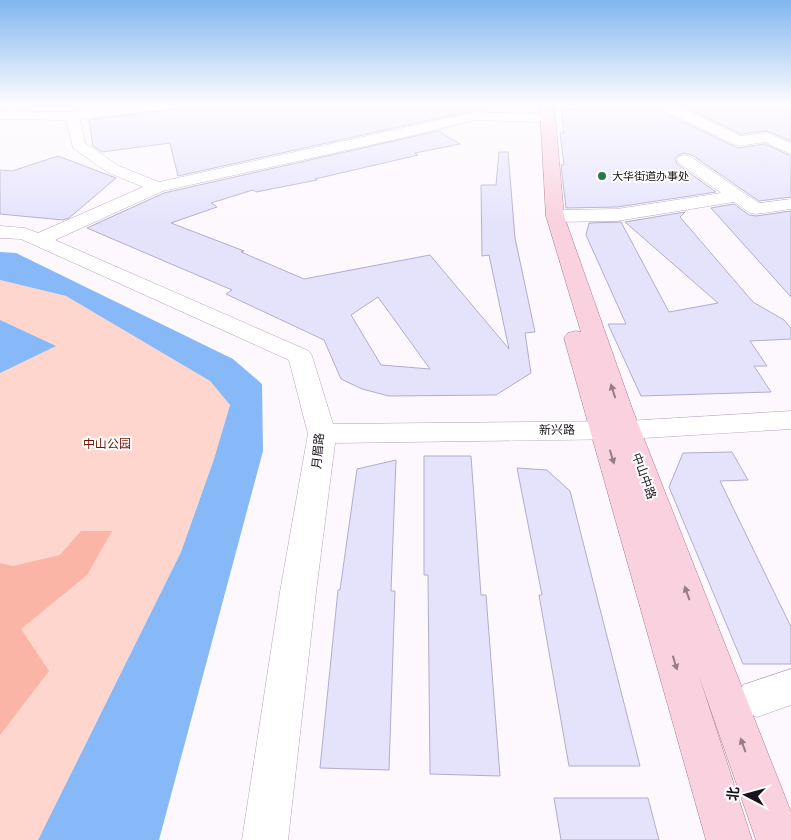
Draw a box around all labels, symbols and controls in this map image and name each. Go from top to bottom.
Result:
place label: 大华街道办事处 [612,169,689,183]
marker: 大华街道办事处 [596,170,608,182]
one-way arrow [608,383,616,398]
street label: 新兴路 [539,422,575,438]
street label: 月眉路 [308,432,328,470]
park label: 中山公园 [83,436,131,452]
one-way arrow [608,450,616,465]
street label: 中山中路 [628,451,660,501]
one-way arrow [683,585,690,600]
one-way arrow [671,656,679,671]
one-way arrow [739,737,747,752]
north arrow [721,770,771,820]
text: 北 [723,786,743,802]

